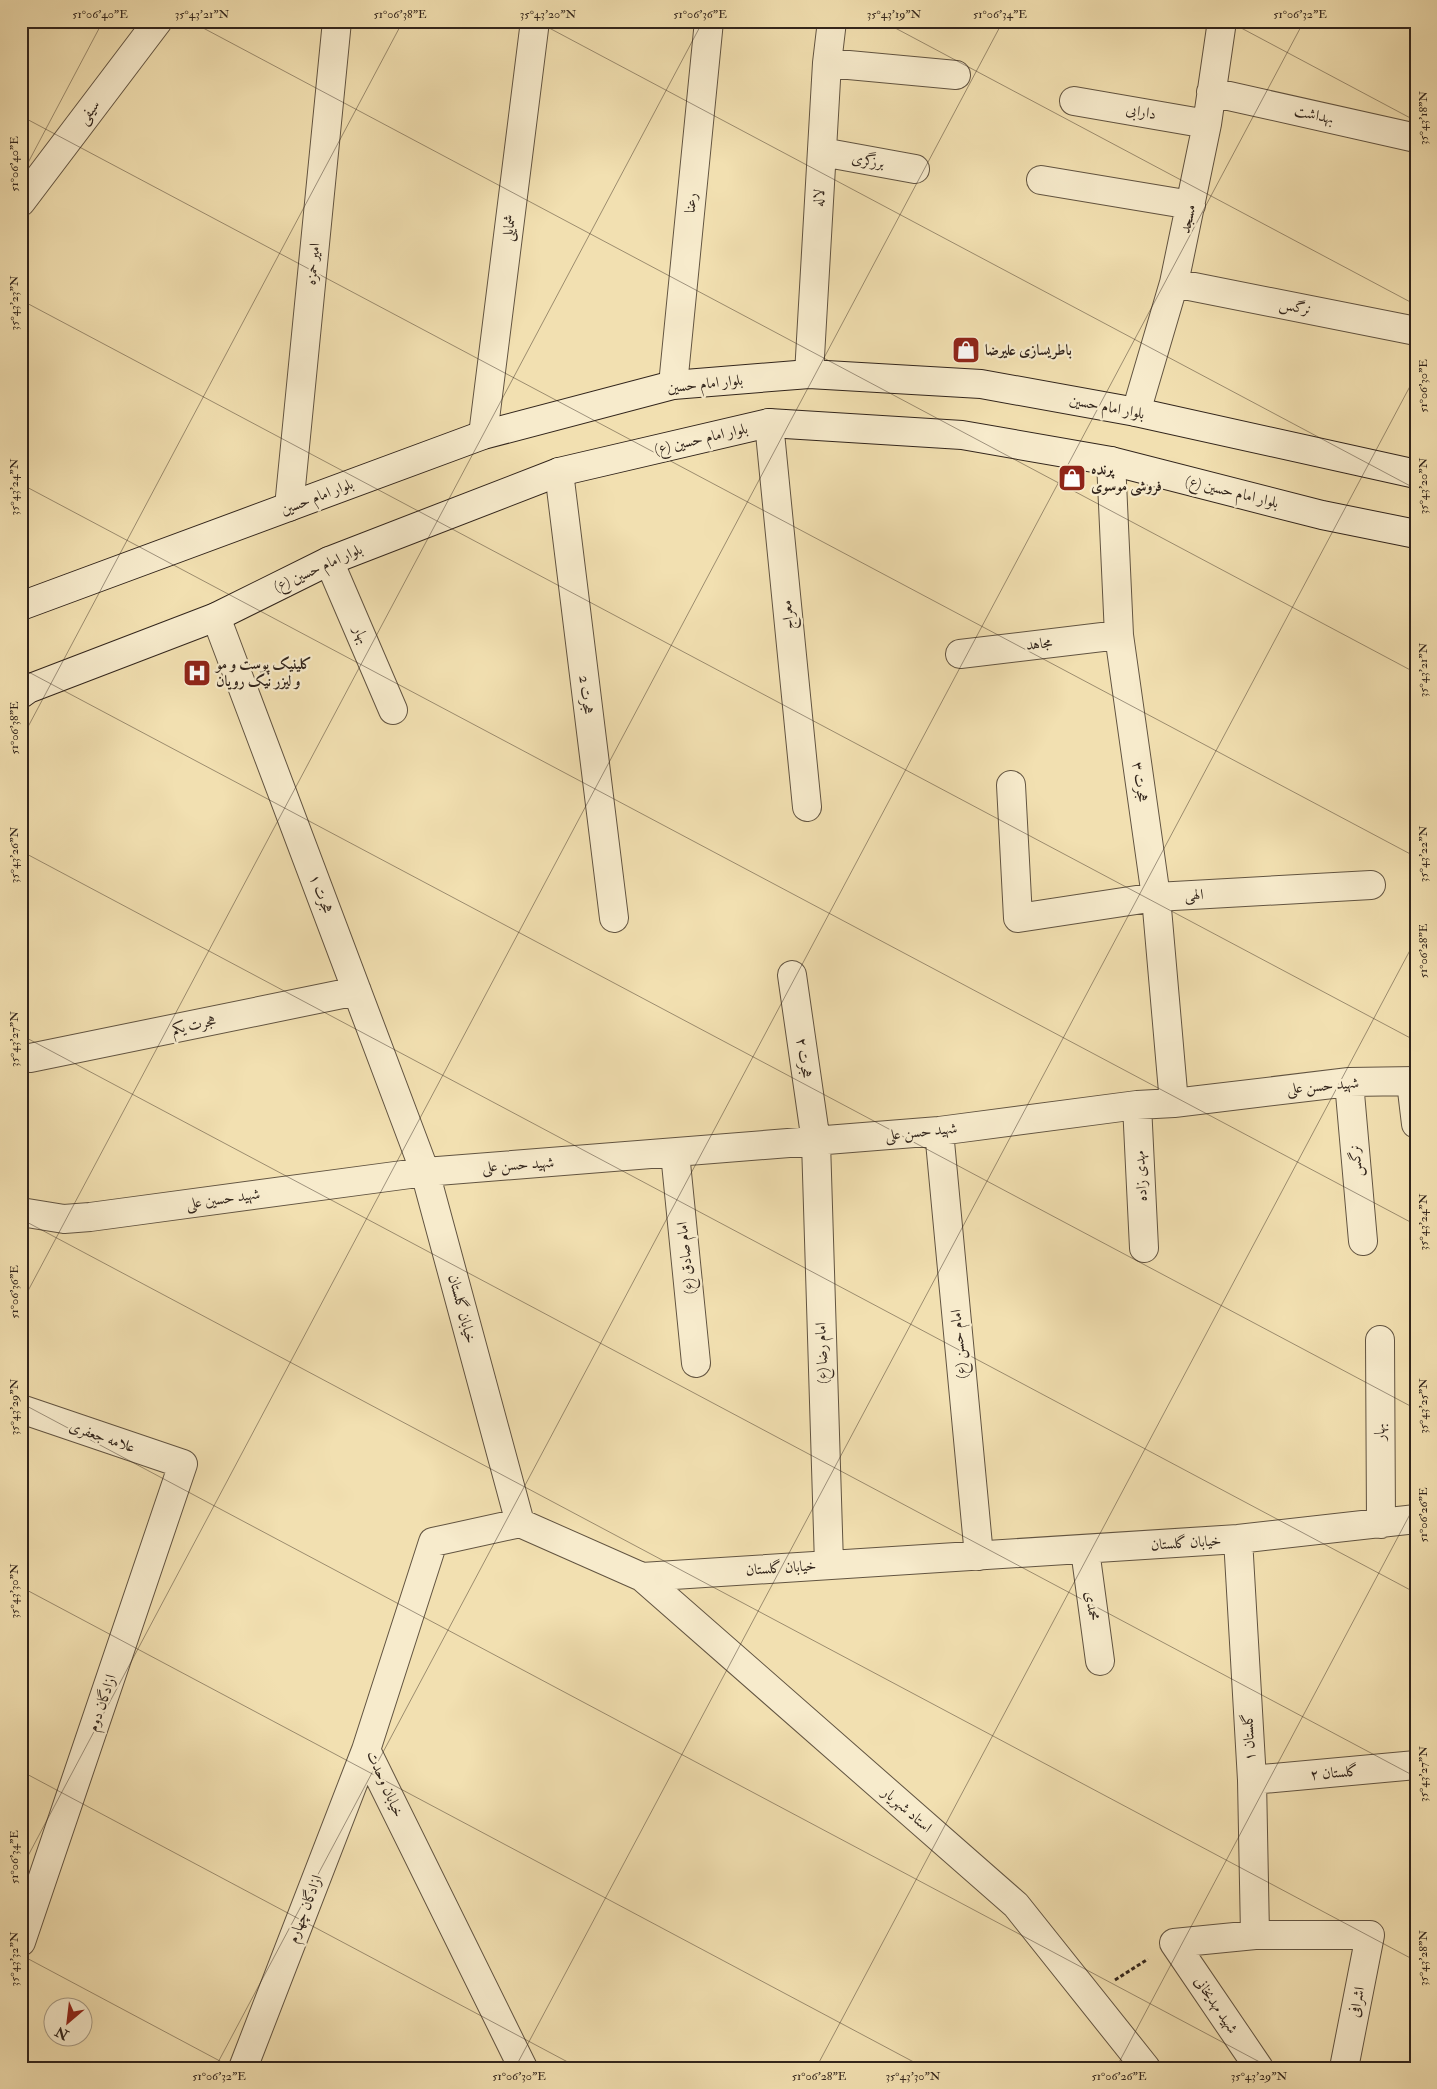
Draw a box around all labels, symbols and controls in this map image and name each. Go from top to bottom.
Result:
text: 51°06'40"E [72,7,128,22]
text: 35°43'21"N [175,7,230,22]
text: 51°06'38"E [373,7,427,22]
text: 35°43'20"N [520,7,576,22]
text: 51°06'36"E [673,7,727,22]
text: 35°43'19"N [867,7,922,22]
text: 51°06'34"E [973,7,1027,22]
text: 51°06'32"E [1273,7,1327,22]
text: 35°43'18"N [1416,91,1431,145]
street label: سیفی [74,96,105,129]
street label: دارابی [1124,100,1158,125]
street label: بهداشت [1292,101,1336,129]
text: 51°06'40"E [7,136,22,192]
street label: برزگری [850,148,886,173]
street label: لاله [809,189,829,207]
street label: رعنا [680,192,702,214]
street label: مسجد [1176,203,1200,235]
street label: شمایلی [498,214,521,243]
street label: امیر حمزه [301,242,325,286]
text: 35°43'23"N [7,275,22,330]
street label: نرگس [1277,295,1313,319]
shop icon: باطریسازی علیرضا [951,335,981,365]
place label: باطریسازی علیرضا [985,341,1072,360]
text: 51°06'30"E [1416,359,1431,413]
street label: بلوار امام حسین [666,371,744,400]
street label: بلوار امام حسین [1067,390,1146,427]
street label: بلوار امام حسین (ع) [652,419,750,462]
text: 35°43'24"N [7,458,22,515]
text: 35°43'20"N [1416,458,1431,514]
place label: پرنده فروشی موسوی [1091,460,1162,497]
shop icon: پرنده فروشی موسوی [1057,463,1087,493]
street label: بلوار امام حسین (ع) [1183,471,1281,516]
street label: بلوار امام حسین [278,474,357,522]
street label: بلوار امام حسین (ع) [271,540,367,599]
street label: معراج [777,599,802,631]
street label: بهار [348,621,373,647]
street label: مجاهد [1025,633,1053,655]
text: 35°43'21"N [1416,642,1431,697]
place label: کلینیک پوست و مو و لیزر نیک رویان [214,655,312,691]
hospital icon: کلینیک پوست و مو و لیزر نیک رویان [182,658,212,688]
street label: هجرت 2 [574,674,598,716]
text: 51°06'38"E [7,701,22,755]
street label: هجرت ۳ [1128,761,1152,803]
text: 35°43'22"N [1416,826,1431,882]
text: 35°43'26"N [7,827,22,883]
street label: هجرت ۱ [305,872,337,916]
street label: الهی [1184,885,1204,906]
text: 51°06'28"E [1416,923,1431,978]
text: 35°43'27"N [7,1011,22,1067]
street label: هجرت یکم [170,1011,219,1043]
street label: هجرت ۲ [792,1037,816,1079]
street label: شهید حسن علی [1286,1073,1360,1100]
street label: شهید حسن علی [884,1119,958,1146]
street label: نرگس [1345,1144,1367,1178]
street label: مهدی زاده [1130,1150,1152,1202]
street label: شهید حسن علی [481,1153,555,1178]
street label: شهید حسین علی [185,1184,261,1215]
text: 35°43'24"N [1416,1193,1431,1250]
street label: امام صادق (ع) [673,1220,702,1295]
text: 51°06'36"E [7,1265,22,1319]
street label: خیابان گلستان [444,1272,480,1346]
street label: امام حسن (ع) [947,1308,974,1379]
street label: امام رضا (ع) [811,1322,836,1384]
text: 35°43'25"N [1416,1378,1431,1434]
text: 35°43'29"N [7,1379,22,1435]
street label: علامه جعفری [67,1417,138,1457]
street label: بهار [1370,1423,1390,1443]
text: 51°06'26"E [1416,1487,1431,1543]
street label: خیابان گلستان [1150,1531,1222,1555]
street label: خیابان گلستان [745,1556,817,1580]
text: 35°43'30"N [7,1563,22,1619]
street label: محمدی [1081,1590,1103,1622]
street label: ازادگان دوم [83,1672,123,1735]
street label: گلستان ۱ [1238,1713,1260,1761]
text: 35°43'27"N [1416,1746,1431,1802]
street label: خیابان وحدت [362,1748,408,1820]
street label: گلستان ۲ [1309,1761,1359,1785]
street label: استاد شهریار [877,1782,936,1837]
text: 51°06'34"E [7,1830,22,1884]
street label: ازادگان چهارم [283,1872,329,1947]
text: 35°43'28"N [1416,1930,1431,1986]
text: 35°43'32"N [7,1931,22,1986]
street label: شهید مهدیخانی [1190,1973,1242,2037]
street label: اشرافی [1345,1985,1369,2019]
north arrow [42,1996,92,2046]
text: N [52,2022,73,2044]
text: 51°06'32"E [192,2069,246,2084]
text: 51°06'30"E [492,2069,546,2084]
text: 51°06'28"E [792,2069,847,2084]
text: 35°43'30"N [885,2069,941,2084]
text: 51°06'26"E [1091,2069,1147,2084]
text: 35°43'29"N [1231,2069,1287,2084]

